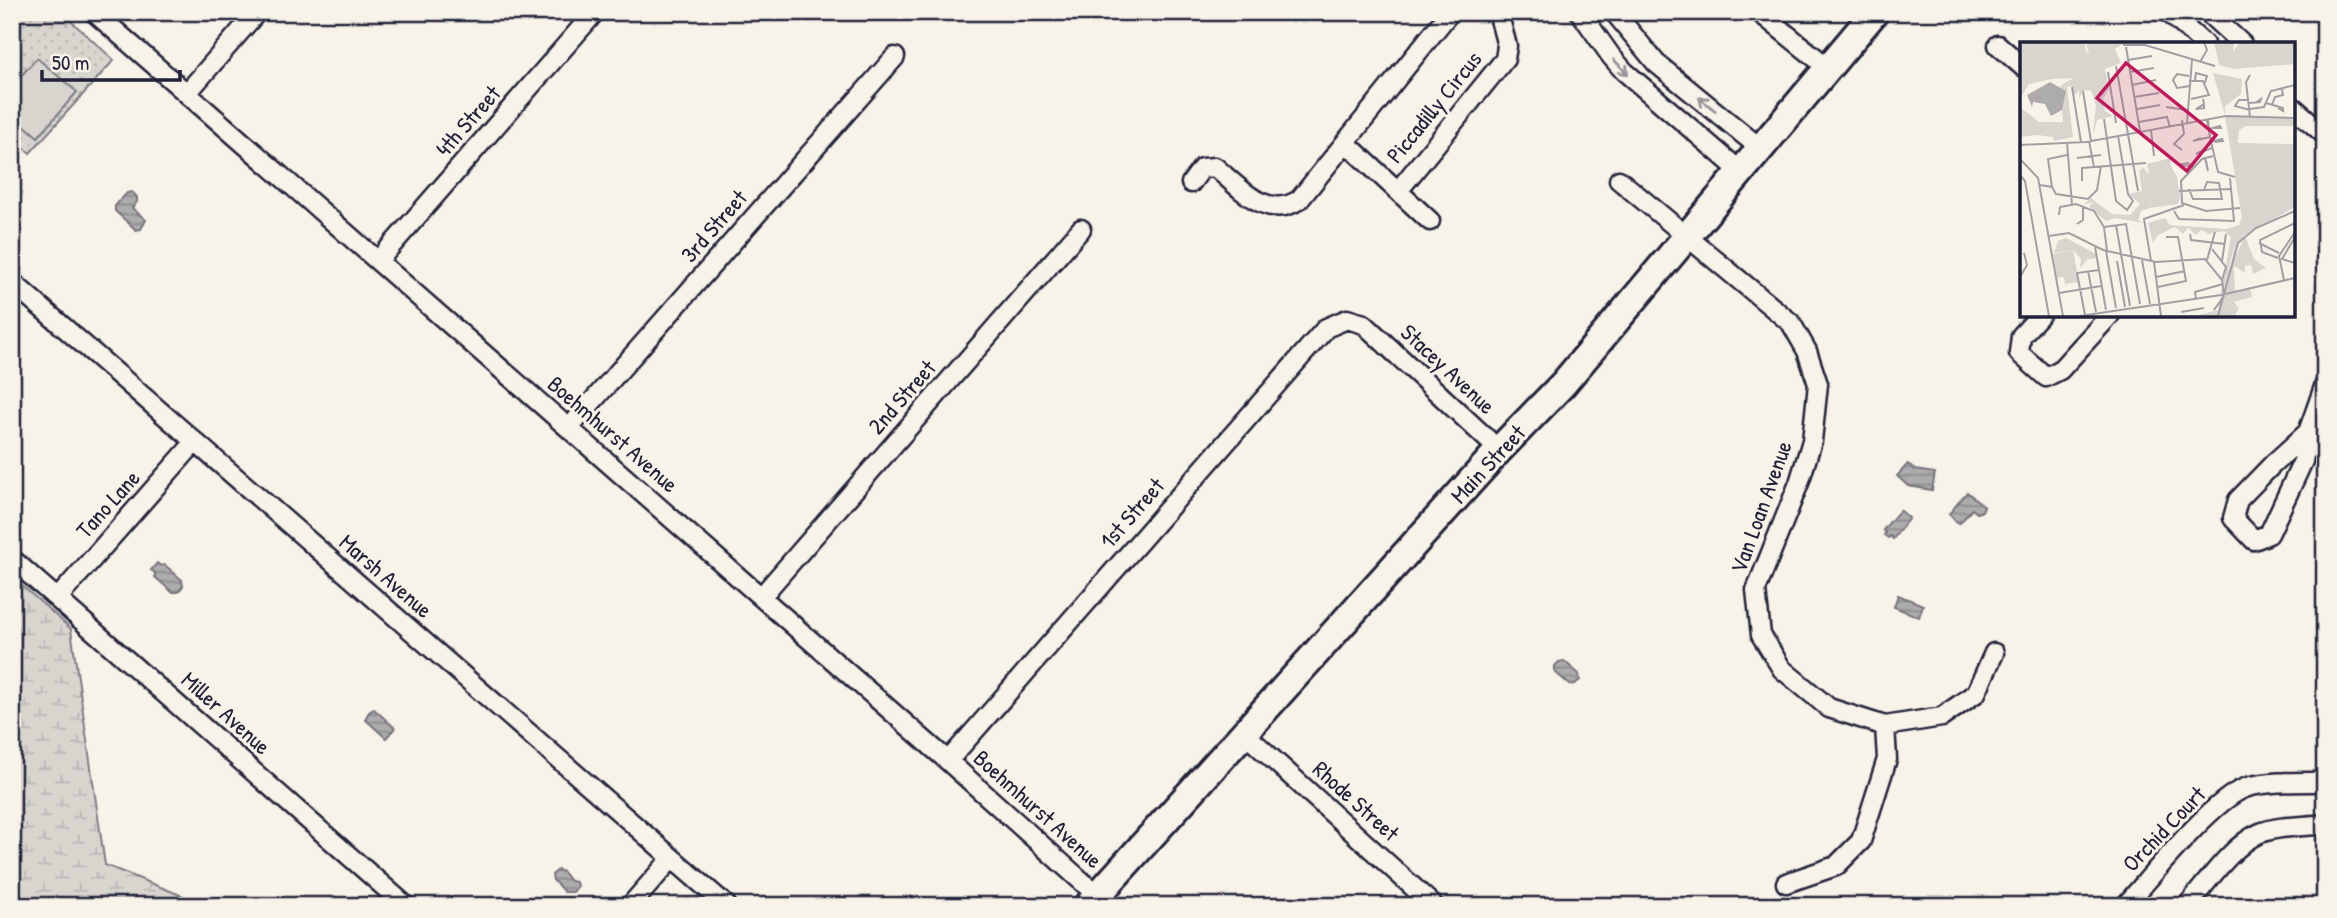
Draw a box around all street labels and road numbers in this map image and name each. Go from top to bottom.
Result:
street label: Piccadilly Circus [1379,44,1488,169]
street label: 4th Street [428,78,508,163]
street label: 3rd Street [673,182,755,269]
street label: Stacey Avenue [1394,317,1502,421]
street label: 2nd Street [861,352,943,440]
street label: Boehmhurst Avenue [541,368,685,499]
street label: Main Street [1443,417,1533,510]
street label: Van Loan Avenue [1722,436,1799,577]
street label: Tano Lane [69,463,147,544]
street label: 1st Street [1092,470,1172,555]
street label: Marsh Avenue [333,527,439,625]
street label: Miller Avenue [175,664,278,761]
street label: Boehmhurst Avenue [967,742,1109,875]
street label: Rhode Street [1306,754,1407,848]
street label: Orchid Court [2115,778,2213,878]

